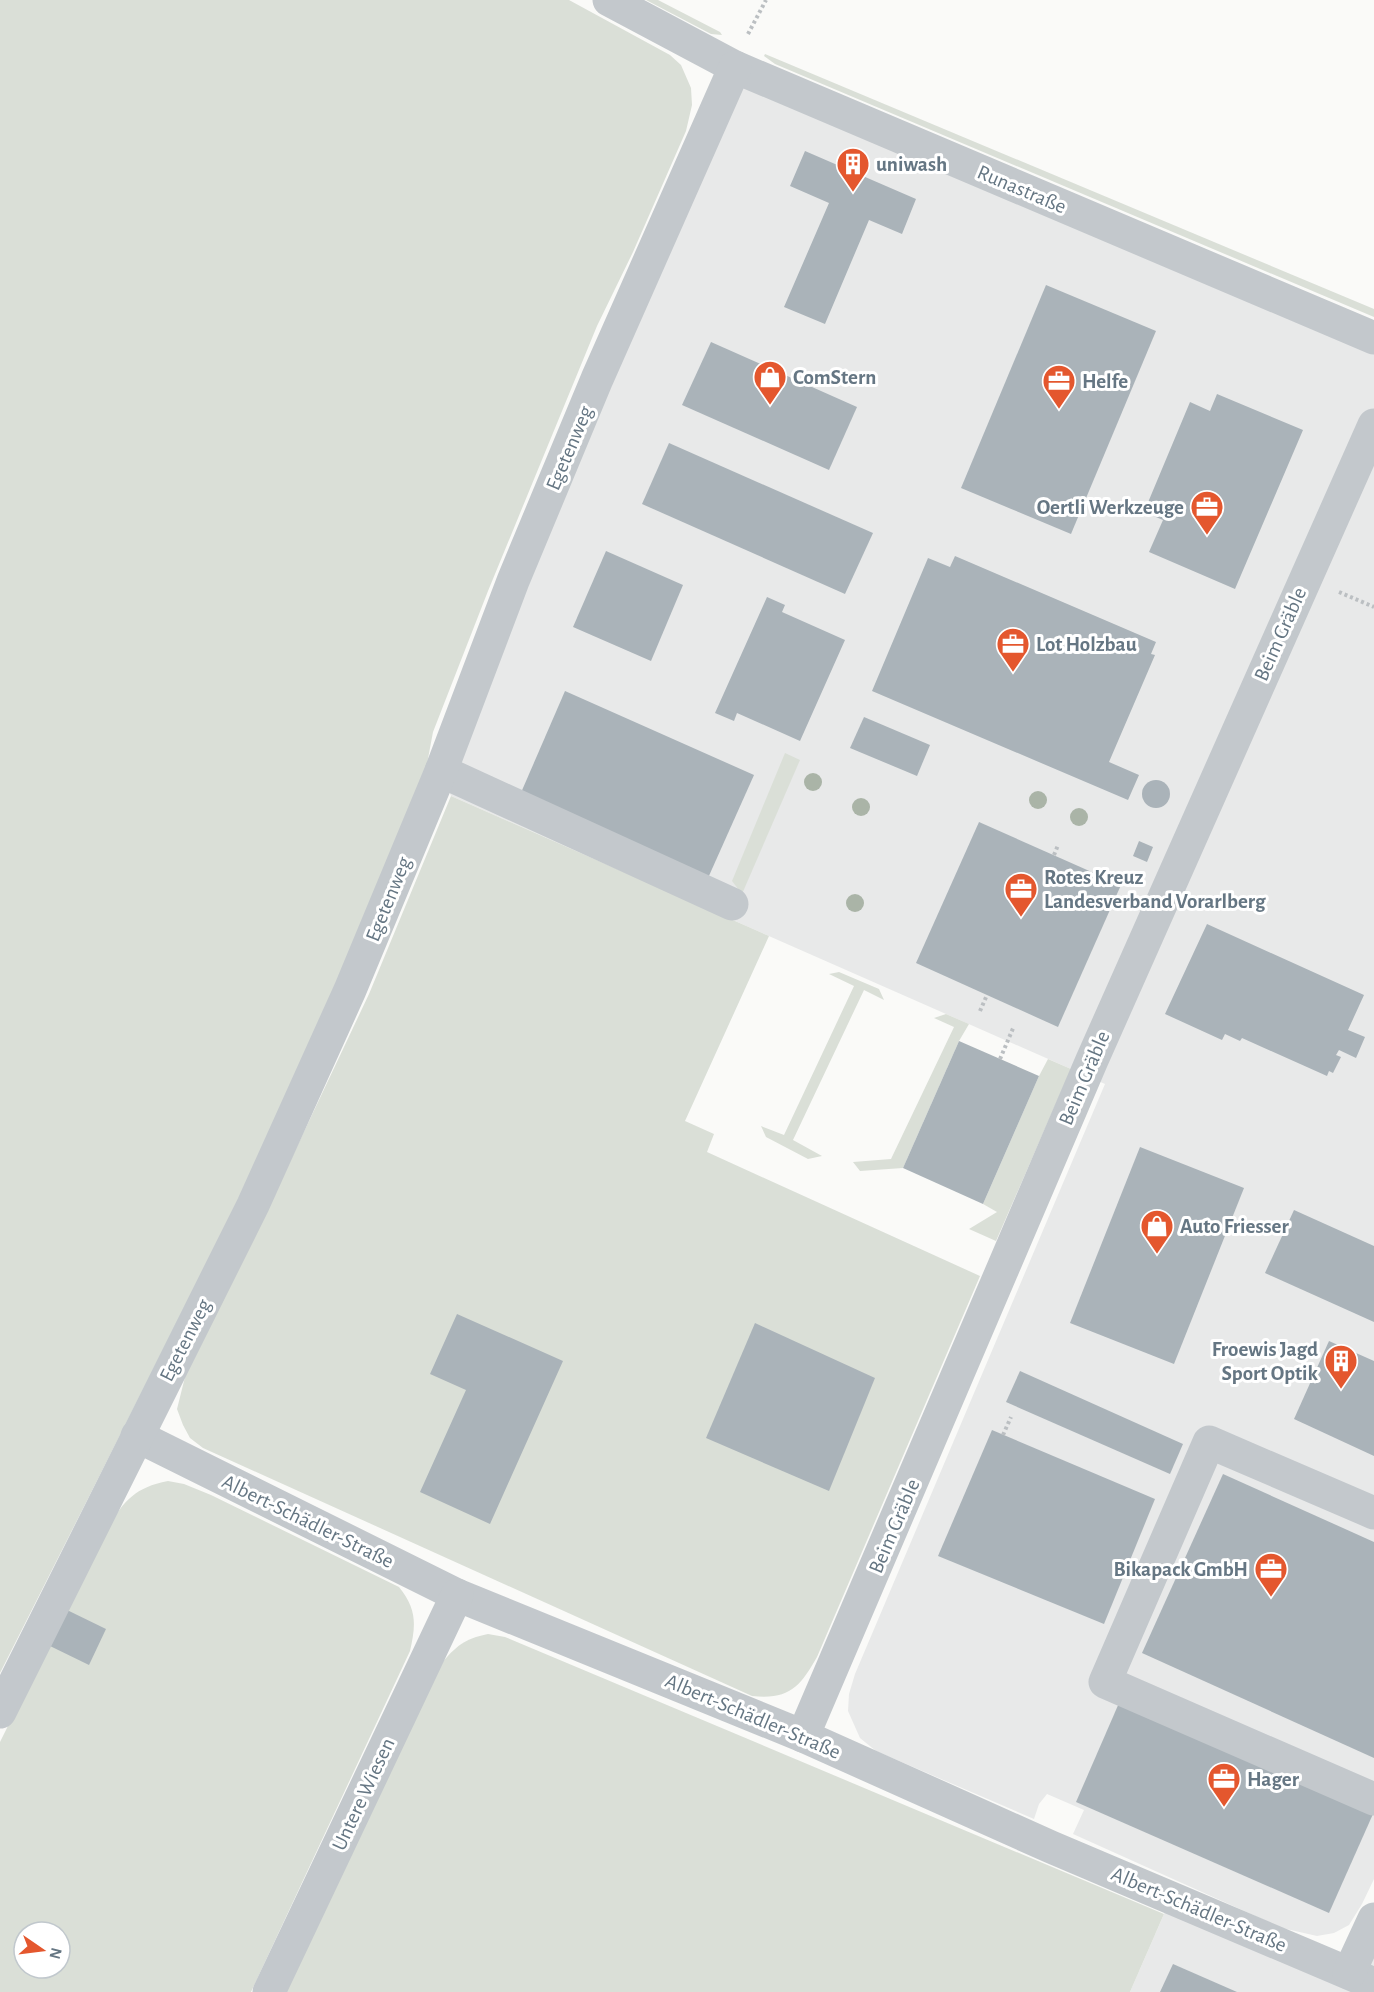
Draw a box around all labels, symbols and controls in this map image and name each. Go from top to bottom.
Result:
building icon: uniwash [835,146,871,193]
place label: uniwash [876,154,947,175]
street label: Runastraße [974,161,1069,218]
shop icon: ComStern [752,359,788,406]
office icon: Helfe [1041,363,1077,410]
place label: ComStern [793,367,876,388]
place label: Helfe [1082,371,1128,392]
street label: Egetenweg [542,402,597,493]
office icon: Oertli Werkzeuge [1189,489,1225,536]
place label: Oertli Werkzeuge [1037,497,1184,518]
street label: Beim Gräble [1250,584,1310,684]
office icon: Lot Holzbau [995,626,1031,673]
place label: Lot Holzbau [1036,634,1137,655]
street label: Egetenweg [362,853,415,944]
place label: Rotes Kreuz Landesverband Vorarlberg [1044,867,1266,912]
office icon: Rotes Kreuz Landesverband Vorarlberg [1003,871,1039,918]
street label: Beim Gräble [1055,1028,1114,1128]
shop icon: Auto Friesser [1139,1208,1175,1255]
place label: Auto Friesser [1180,1216,1289,1237]
street label: Egetenweg [156,1295,215,1385]
place label: Froewis Jagd Sport Optik [1212,1339,1319,1384]
building icon: Froewis Jagd Sport Optik [1323,1343,1359,1390]
street label: Albert-Schädler-Straße [219,1471,397,1572]
street label: Beim Gräble [865,1476,924,1576]
office icon: Bikapack GmbH [1253,1551,1289,1598]
place label: Bikapack GmbH [1113,1559,1248,1580]
street label: Albert-Schädler-Straße [662,1670,843,1763]
street label: Untere Wiesen [328,1735,399,1854]
office icon: Hager [1206,1761,1242,1808]
place label: Hager [1247,1769,1300,1790]
street label: Albert-Schädler-Straße [1108,1863,1289,1956]
north arrow [12,1920,72,1980]
text: N [46,1946,65,1961]

